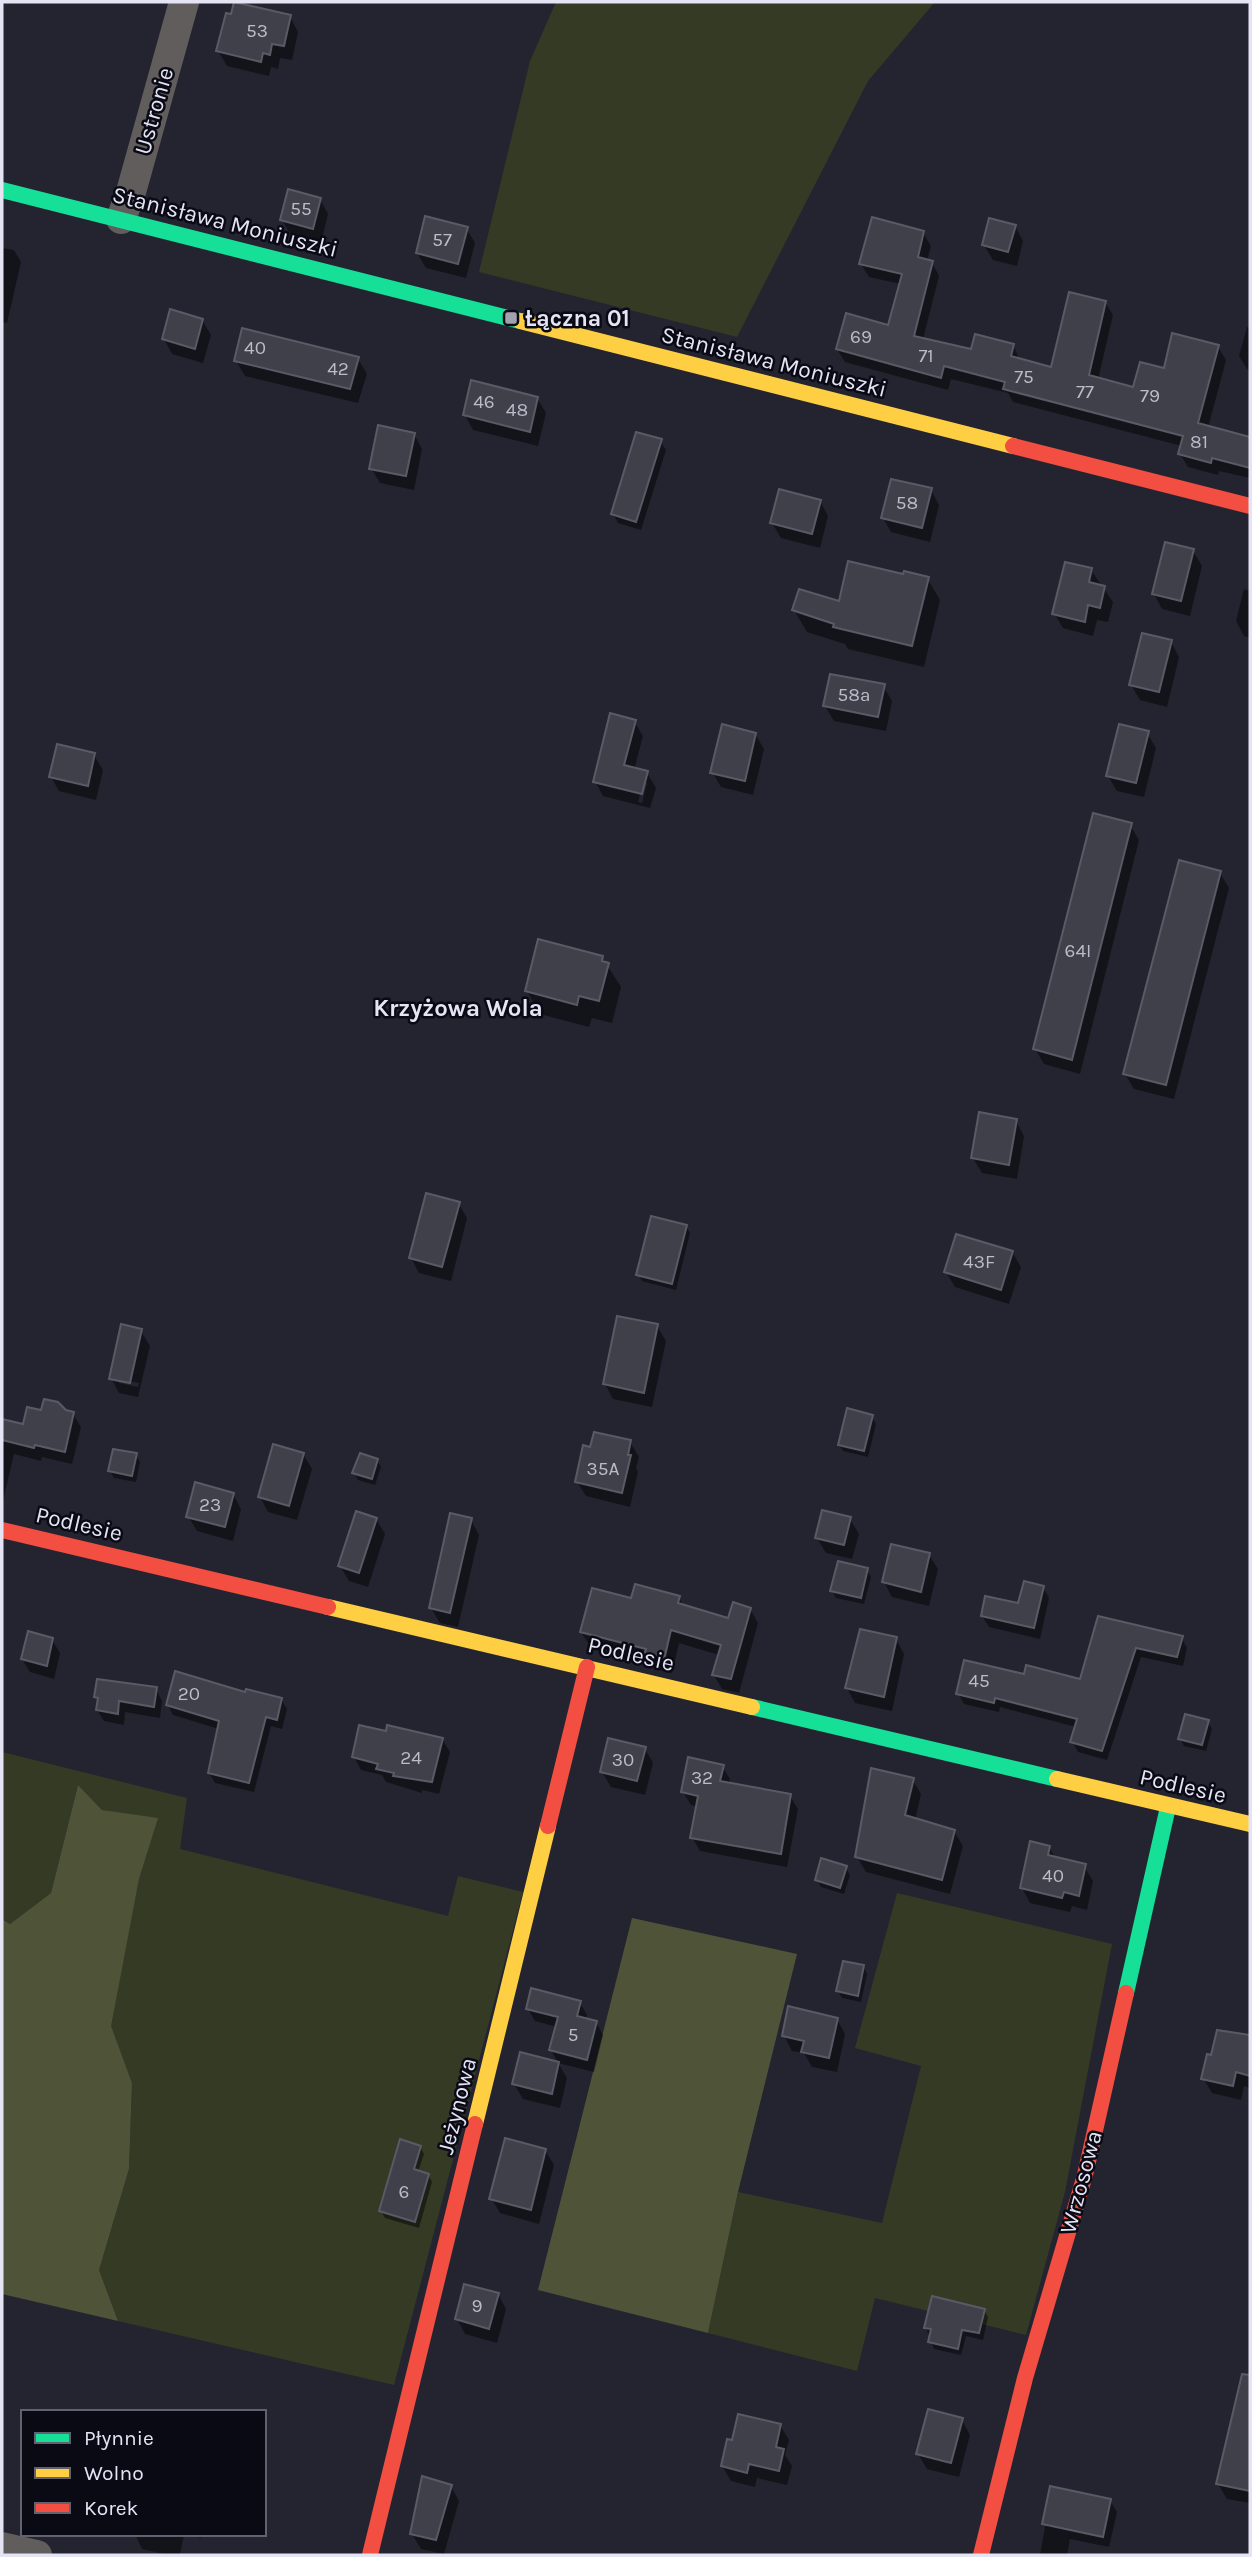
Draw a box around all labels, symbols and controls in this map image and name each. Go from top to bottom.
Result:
house number: 53 [246,20,268,42]
street label: Ustronie [129,64,179,158]
street label: Stanisława Moniuszki [109,181,341,263]
house number: 55 [290,198,312,220]
house number: 57 [432,229,452,251]
place label: Łączna 01 [525,305,630,332]
marker: Łączna 01 [503,310,519,326]
street label: Stanisława Moniuszki [658,321,890,403]
house number: 69 [850,326,872,348]
house number: 40 [244,337,266,359]
house number: 71 [918,345,934,367]
house number: 42 [327,358,349,380]
house number: 75 [1014,366,1034,388]
house number: 77 [1076,381,1094,403]
house number: 79 [1140,385,1160,407]
house number: 46 [473,391,495,413]
house number: 48 [506,399,528,421]
house number: 81 [1190,431,1208,453]
house number: 58 [896,492,918,514]
house number: 58a [838,684,870,706]
house number: 64I [1065,940,1091,962]
district label: Krzyżowa Wola [373,994,543,1022]
house number: 43F [963,1251,995,1273]
house number: 35A [587,1458,620,1480]
house number: 23 [199,1494,221,1516]
street label: Podlesie [33,1501,125,1547]
street label: Podlesie [585,1631,677,1677]
house number: 45 [968,1670,990,1692]
house number: 20 [178,1683,200,1705]
house number: 24 [400,1747,422,1769]
house number: 30 [612,1749,634,1771]
street label: Podlesie [1137,1763,1229,1809]
house number: 32 [691,1767,713,1789]
house number: 40 [1042,1865,1064,1887]
house number: 5 [568,2024,578,2046]
street label: Jeżynowa [432,2055,482,2157]
street label: Wrzosowa [1054,2128,1108,2236]
house number: 6 [399,2181,409,2203]
house number: 9 [471,2295,483,2317]
legend [21,2410,266,2536]
text: Płynnie [84,2426,154,2450]
text: Wolno [84,2461,144,2485]
text: Korek [84,2496,139,2520]

